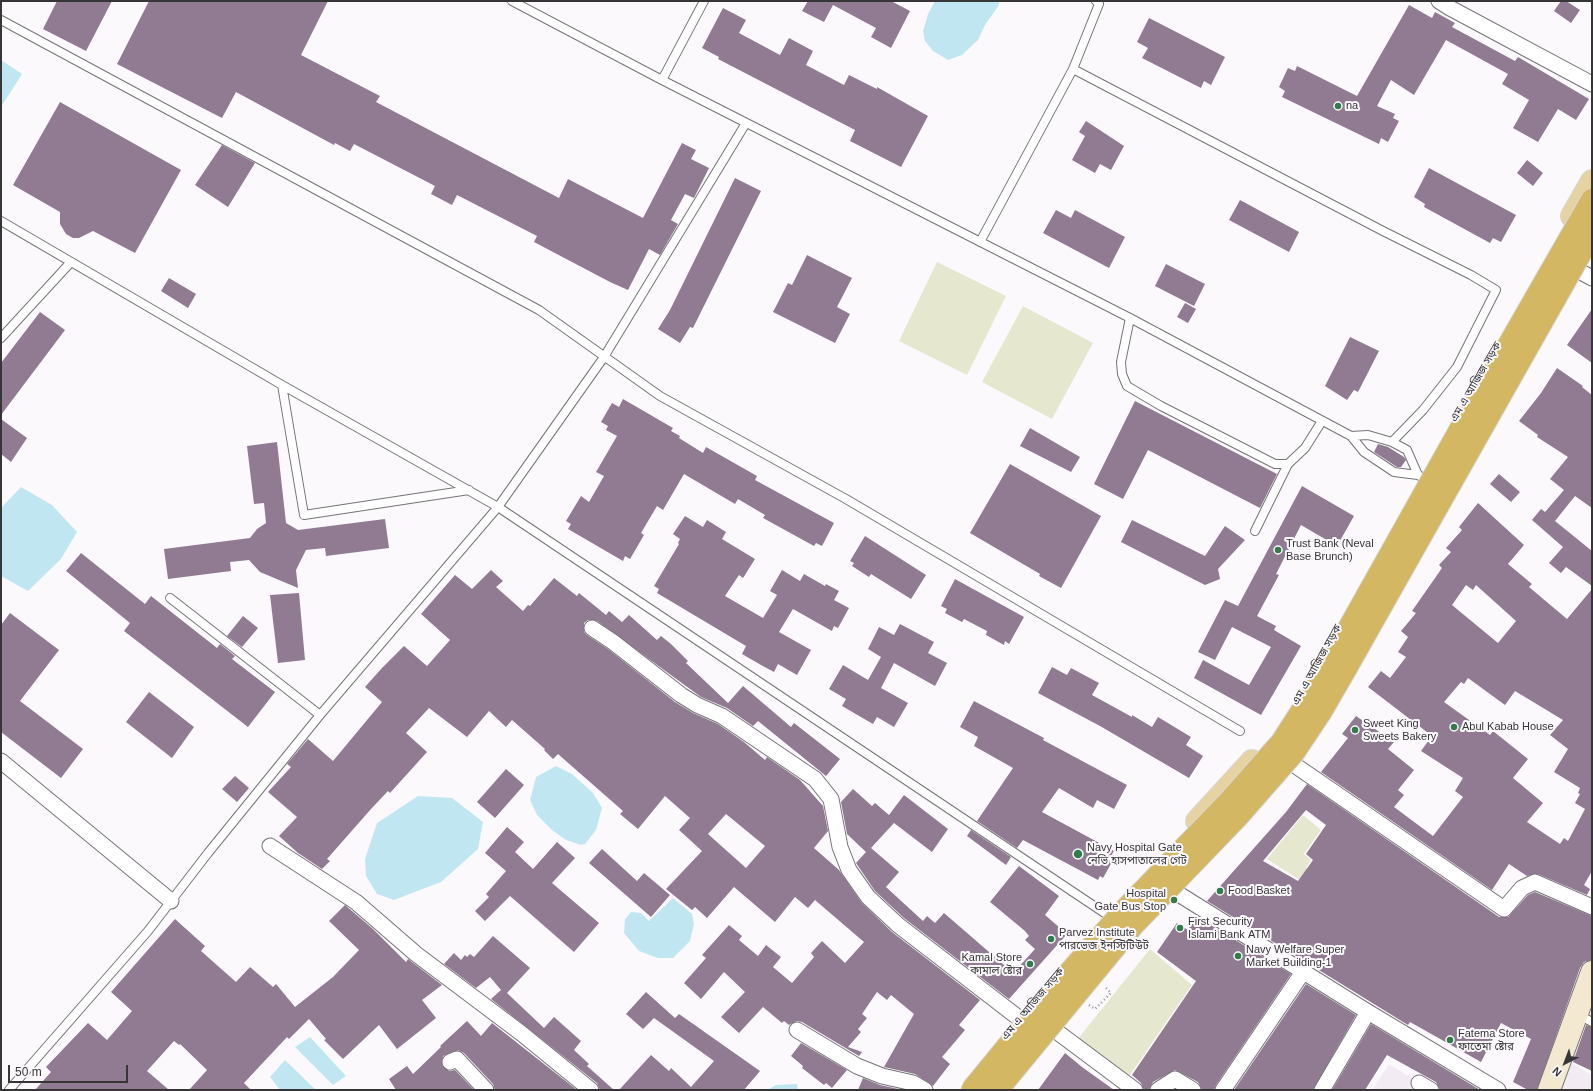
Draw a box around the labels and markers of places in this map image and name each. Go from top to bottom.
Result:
place label: na [1346,99,1358,113]
marker: na [1333,101,1343,111]
place label: Trust Bank (Neval Base Brunch) [1286,537,1374,563]
marker: Trust Bank (Neval Base Brunch) [1273,545,1283,555]
place label: Sweet King Sweets Bakery [1363,717,1436,743]
place label: Abul Kabab House [1462,720,1554,734]
marker: Abul Kabab House [1449,722,1459,732]
marker: Sweet King Sweets Bakery [1350,725,1360,735]
place label: Navy Hospital Gate নেভি হাসপাতালের গেট [1087,841,1187,867]
marker: Navy Hospital Gate নেভি হাসপাতালের গেট [1072,848,1084,860]
place label: Food Basket [1228,884,1290,898]
marker: Food Basket [1215,886,1225,896]
place label: Hospital Gate Bus Stop [1094,887,1166,913]
marker: Hospital Gate Bus Stop [1169,895,1179,905]
place label: First Security Islami Bank ATM [1188,915,1270,941]
marker: First Security Islami Bank ATM [1175,923,1185,933]
place label: Parvez Institute পারভেজ ইনস্টিটিউট [1059,926,1149,952]
marker: Parvez Institute পারভেজ ইনস্টিটিউট [1046,934,1056,944]
place label: Navy Welfare Super Market Building-1 [1246,943,1344,969]
place label: Kamal Store কামাল ষ্টোর [961,951,1022,977]
marker: Navy Welfare Super Market Building-1 [1233,951,1243,961]
marker: Kamal Store কামাল ষ্টোর [1025,959,1035,969]
place label: Fatema Store ফাতেমা ষ্টোর [1458,1027,1525,1053]
marker: Fatema Store ফাতেমা ষ্টোর [1445,1035,1455,1045]

